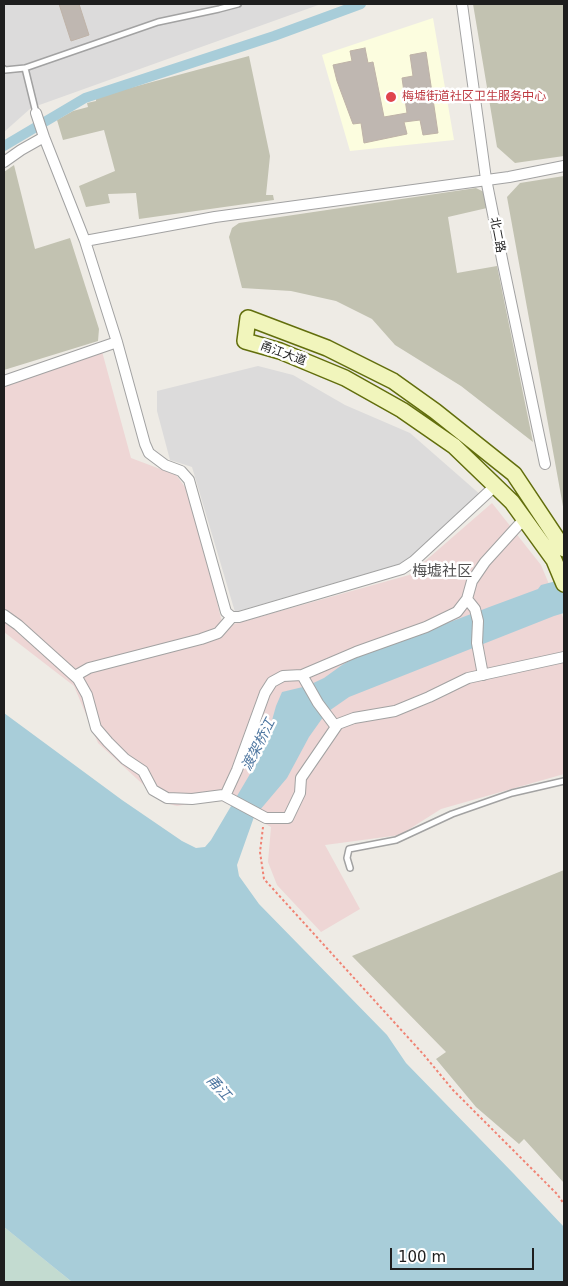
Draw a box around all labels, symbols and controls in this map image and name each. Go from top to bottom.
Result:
marker: 梅墟街道社区卫生服务中心 [384,90,398,104]
place label: 梅墟街道社区卫生服务中心 [402,90,546,104]
street label: 北二路 [486,216,508,254]
street label: 甬江大道 [258,339,308,369]
district label: 梅墟社区 [412,563,472,581]
water label: 渡架桥江 [239,716,279,774]
water label: 甬江 [202,1072,234,1104]
scale bar [393,1238,537,1270]
text: 100 m [398,1248,446,1266]

